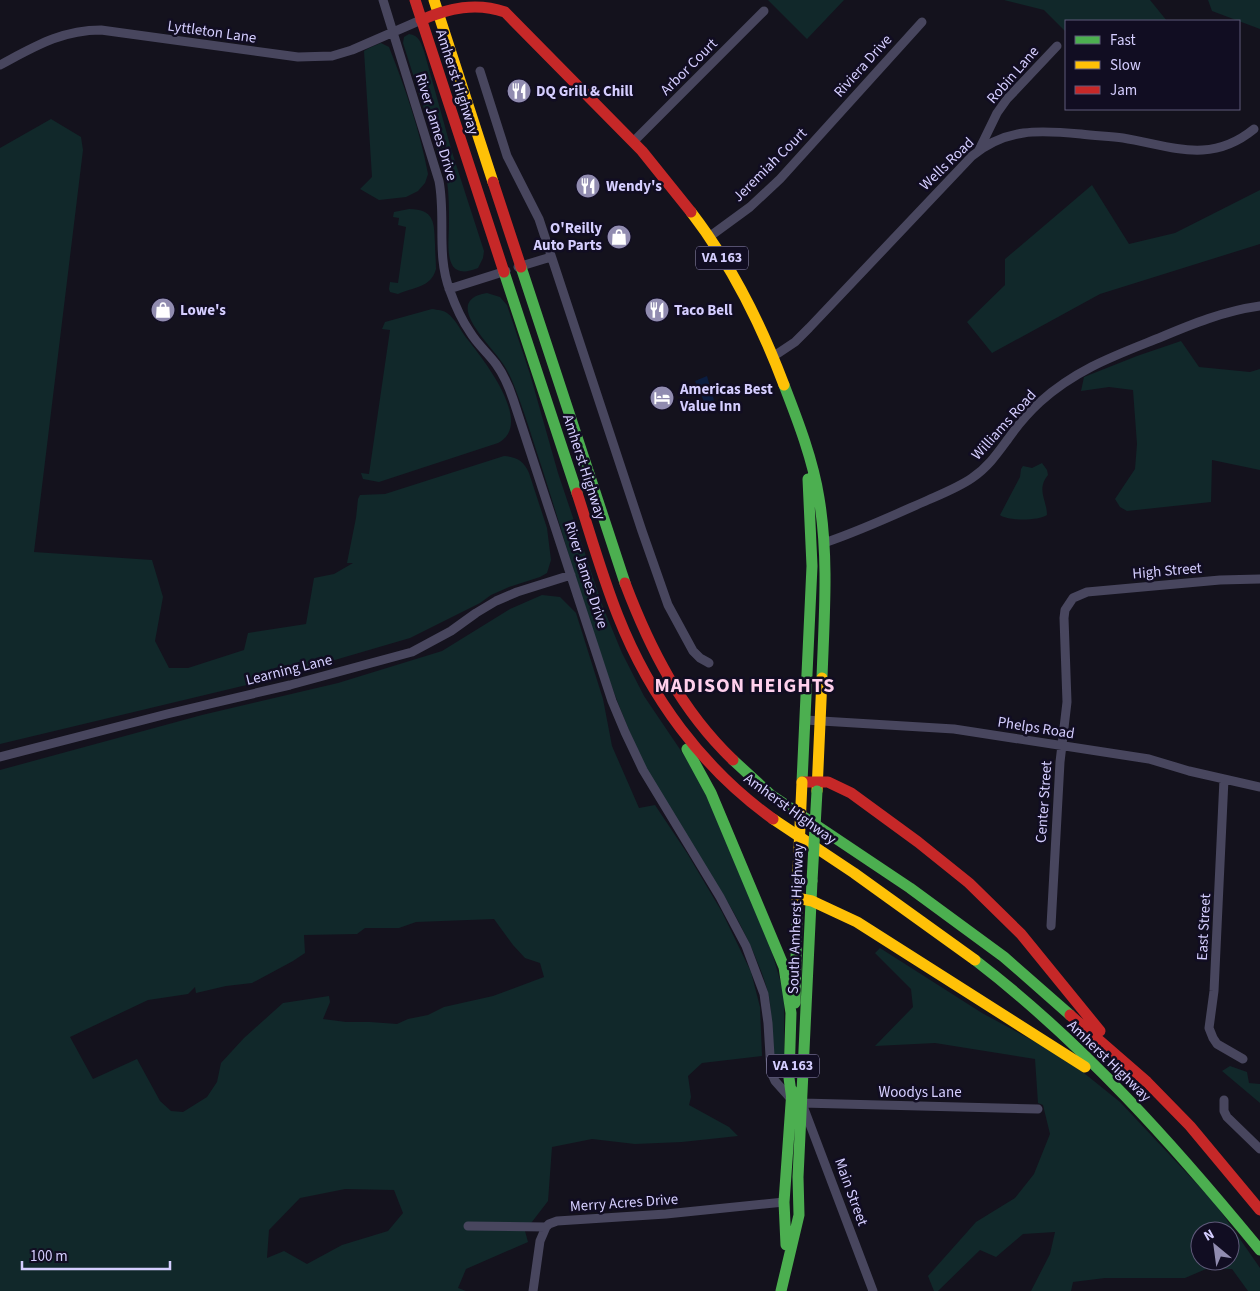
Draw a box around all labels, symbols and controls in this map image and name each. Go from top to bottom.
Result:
street label: Lyttleton Lane [166,15,258,49]
legend [1065,20,1240,110]
street label: Amherst Highway [430,27,484,137]
street label: Riviera Drive [829,30,897,102]
text: Fast [1110,30,1136,51]
street label: Arbor Court [656,34,722,100]
street label: Robin Lane [982,42,1044,108]
text: Slow [1110,55,1141,76]
street label: River James Drive [410,71,462,183]
restaurant icon: DQ Grill & Chill [506,78,532,104]
text: Jam [1110,80,1137,101]
place label: DQ Grill & Chill [536,81,634,102]
street label: Jeremiah Court [728,123,812,207]
street label: Wells Road [915,133,979,195]
restaurant icon: Wendy's [575,173,601,199]
place label: Wendy's [606,176,662,197]
place label: O'Reilly Auto Parts [533,218,602,256]
shop icon: O'Reilly Auto Parts [606,224,632,250]
road number: VA 163 [696,247,748,270]
shop icon: Lowe's [150,297,176,323]
restaurant icon: Taco Bell [644,297,670,323]
place label: Lowe's [180,300,226,321]
place label: Taco Bell [674,300,733,321]
place label: Americas Best Value Inn [679,379,773,417]
hotel icon: Americas Best Value Inn [649,385,675,411]
street label: Williams Road [967,385,1041,465]
street label: Amherst Highway [557,412,611,522]
street label: River James Drive [559,519,613,631]
street label: High Street [1131,557,1203,585]
street label: Learning Lane [244,649,334,691]
district label: MADISON HEIGHTS [655,672,835,700]
street label: Phelps Road [996,712,1076,744]
street label: Center Street [1031,760,1057,844]
street label: Amherst Highway [739,768,841,850]
street label: South Amherst Highway [783,844,809,994]
street label: East Street [1192,893,1216,961]
street label: Amherst Highway [1062,1015,1156,1107]
road number: VA 163 [767,1054,819,1078]
street label: Woodys Lane [878,1082,962,1103]
street label: Main Street [829,1155,873,1229]
street label: Merry Acres Drive [569,1189,679,1217]
north arrow [1190,1221,1240,1271]
text: N [1200,1225,1218,1247]
scale bar [22,1238,170,1270]
text: 100 m [30,1246,68,1267]

